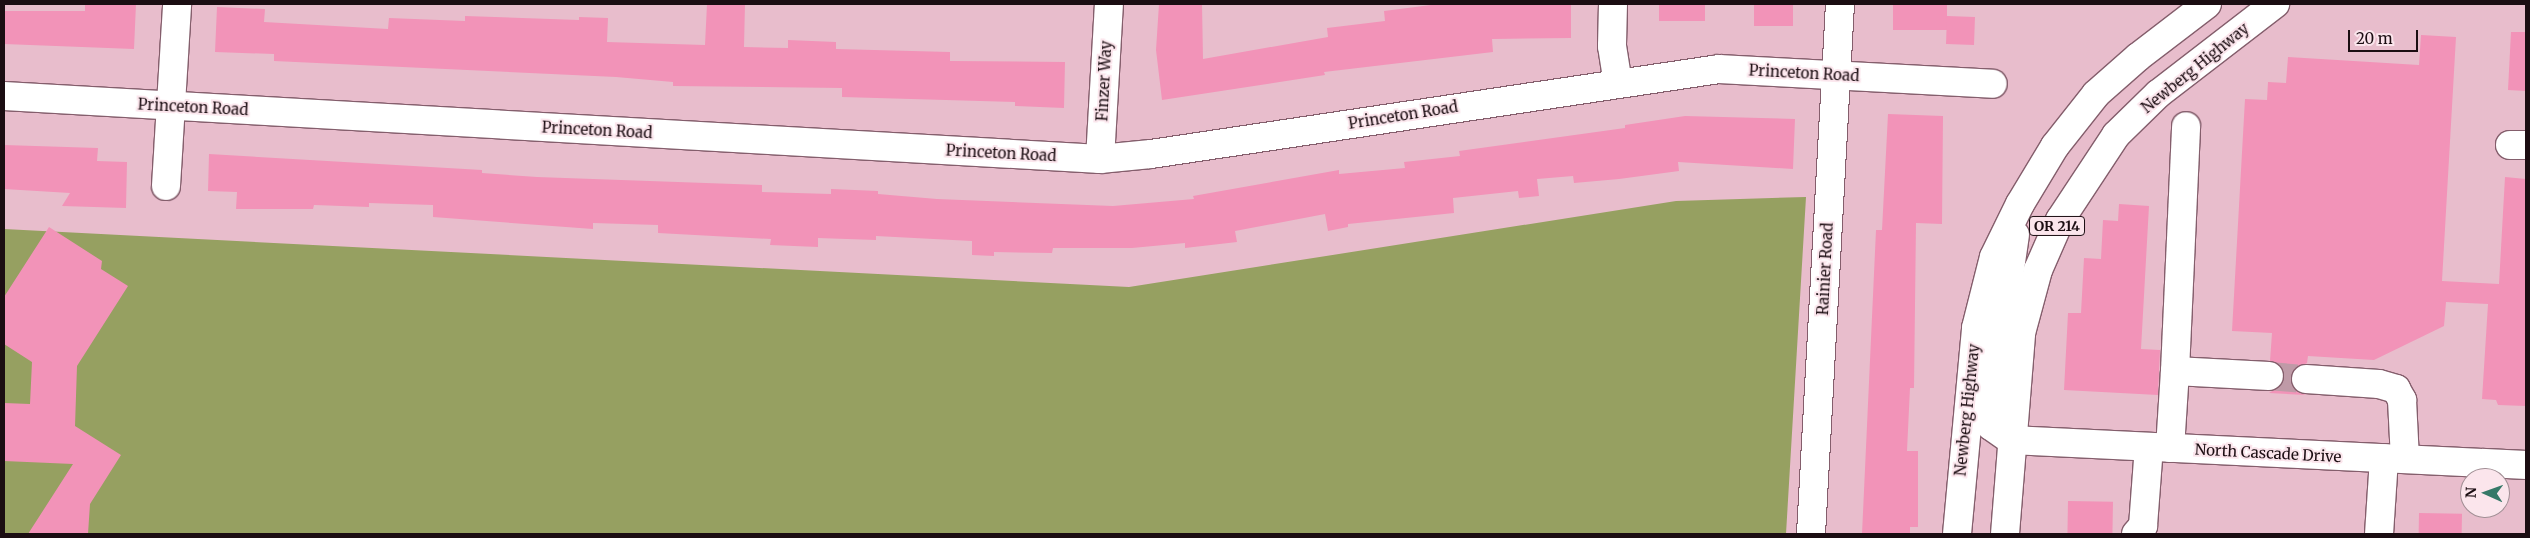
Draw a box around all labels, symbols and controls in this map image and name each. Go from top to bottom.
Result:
street label: Newberg Highway [2138,19,2252,117]
scale bar [2350,20,2420,52]
text: 20 m [2356,29,2393,48]
street label: Finzer Way [1093,40,1115,122]
street label: Princeton Road [1748,61,1860,85]
street label: Princeton Road [137,95,249,119]
street label: Princeton Road [1347,97,1459,133]
street label: Princeton Road [541,118,653,142]
street label: Princeton Road [945,141,1057,165]
road number: OR 214 [2028,215,2086,238]
street label: Rainier Road [1814,222,1836,316]
street label: Newberg Highway [1951,343,1983,477]
street label: North Cascade Drive [2194,440,2342,466]
north arrow [2460,468,2510,518]
text: N [2462,487,2480,498]

